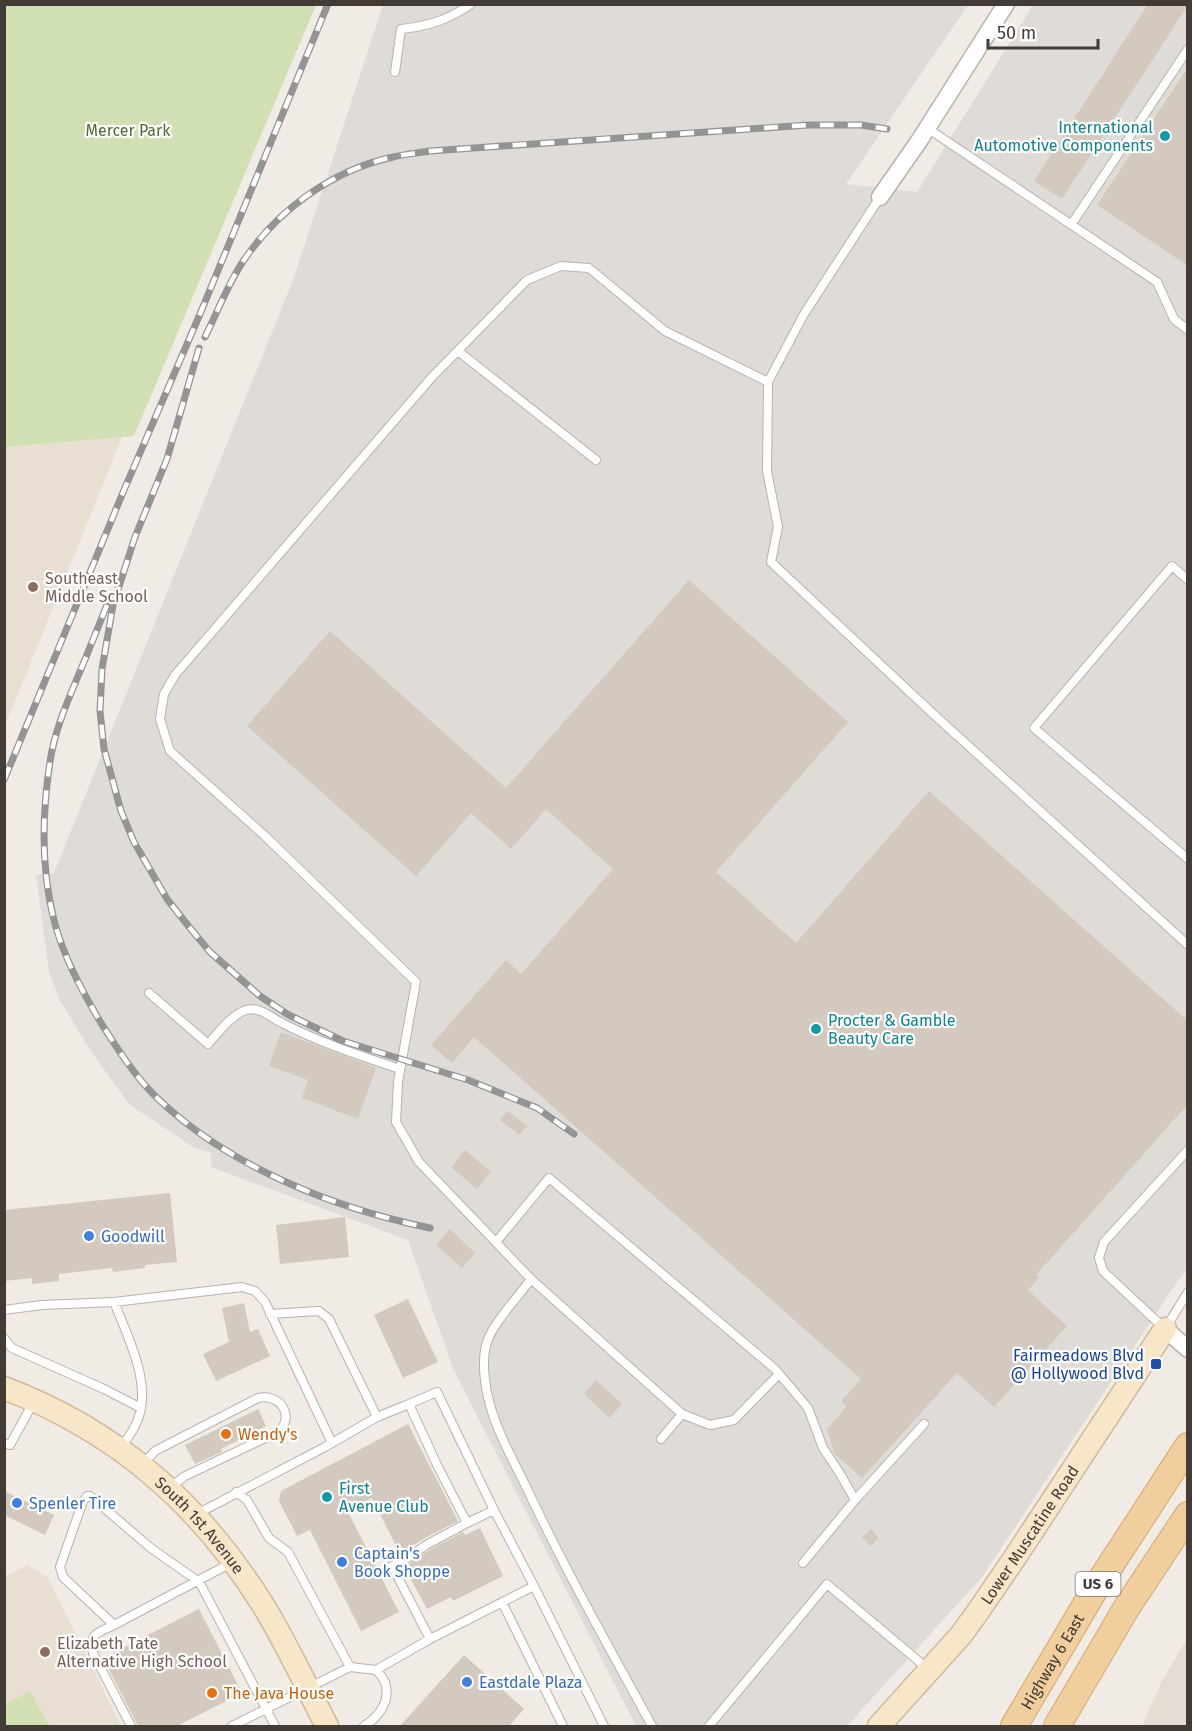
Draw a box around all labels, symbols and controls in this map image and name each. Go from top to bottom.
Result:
scale bar [988,12,1098,50]
text: 50 m [997,22,1036,44]
place label: International Automotive Components [974,118,1153,155]
park label: Mercer Park [86,121,171,140]
marker: International Automotive Components [1158,129,1172,143]
place label: Southeast Middle School [45,569,148,606]
marker: Southeast Middle School [26,580,40,594]
place label: Procter & Gamble Beauty Care [828,1011,956,1048]
marker: Procter & Gamble Beauty Care [809,1022,823,1036]
place label: Goodwill [101,1227,165,1246]
marker: Goodwill [82,1229,96,1243]
place label: Fairmeadows Blvd @ Hollywood Blvd [1011,1346,1144,1383]
marker: Fairmeadows Blvd @ Hollywood Blvd [1149,1357,1163,1371]
place label: Wendy's [238,1425,297,1444]
marker: Wendy's [219,1427,233,1441]
street label: Lower Muscatine Road [977,1462,1083,1608]
street label: South 1st Avenue [151,1473,248,1578]
place label: First Avenue Club [339,1479,429,1516]
marker: First Avenue Club [320,1490,334,1504]
place label: Spenler Tire [29,1494,116,1513]
marker: Spenler Tire [10,1496,24,1510]
place label: Captain's Book Shoppe [354,1544,450,1581]
marker: Captain's Book Shoppe [335,1555,349,1569]
road number: US 6 [1076,1572,1120,1596]
street label: Highway 6 East [1017,1610,1088,1713]
place label: Elizabeth Tate Alternative High School [57,1634,227,1671]
marker: Elizabeth Tate Alternative High School [38,1645,52,1659]
place label: Eastdale Plaza [479,1673,583,1692]
marker: Eastdale Plaza [460,1675,474,1689]
place label: The Java House [224,1684,334,1703]
marker: The Java House [205,1686,219,1700]

